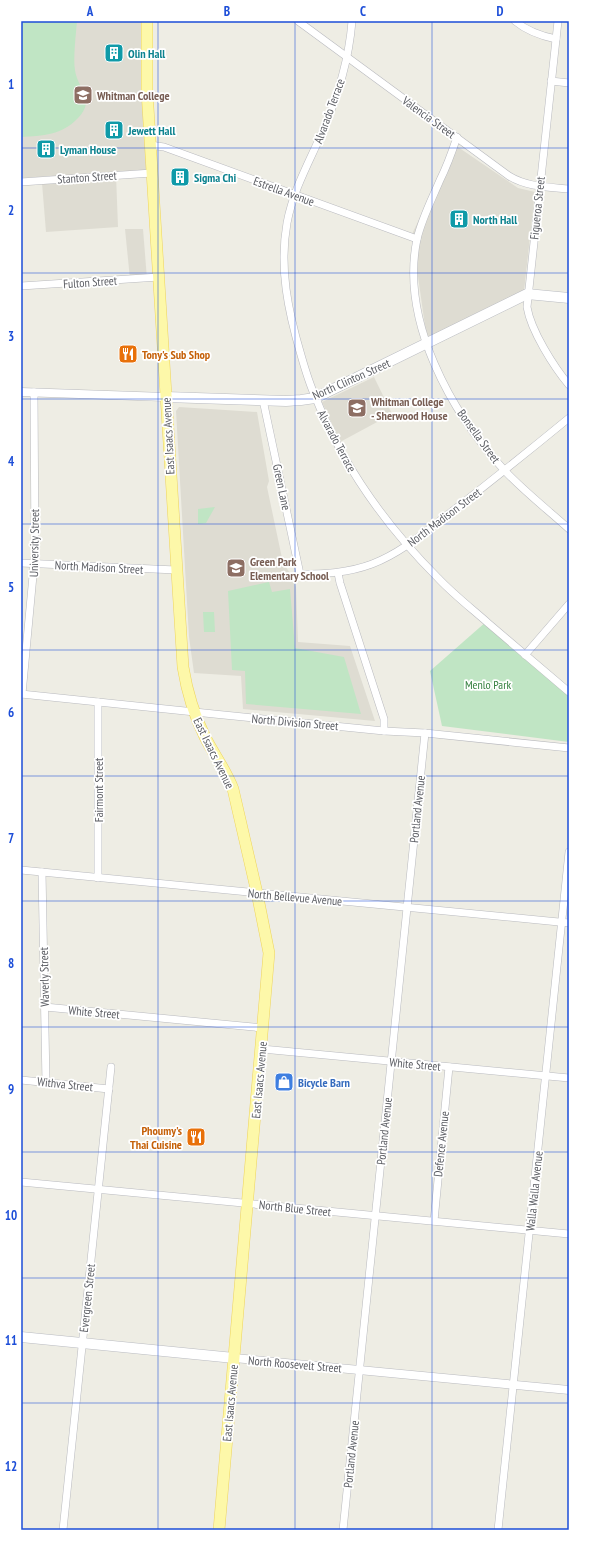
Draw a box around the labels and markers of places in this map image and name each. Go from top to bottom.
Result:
building icon: Olin Hall [103,42,125,64]
place label: Olin Hall [128,46,165,61]
school or university icon: Whitman College [72,84,94,106]
place label: Whitman College [96,88,170,103]
building icon: Jewett Hall [103,119,125,141]
place label: Jewett Hall [127,123,175,138]
building icon: Lyman House [35,138,57,160]
place label: Lyman House [60,142,116,157]
building icon: Sigma Chi [169,166,191,188]
place label: Sigma Chi [194,170,236,185]
building icon: North Hall [448,208,470,230]
place label: North Hall [473,212,517,227]
restaurant icon: Tony's Sub Shop [117,343,139,365]
place label: Tony's Sub Shop [142,347,211,362]
place label: Whitman College - Sherwood House [370,394,448,423]
school or university icon: Whitman College - Sherwood House [346,397,368,419]
place label: Green Park Elementary School [250,554,329,583]
school or university icon: Green Park Elementary School [225,557,247,579]
shop icon: Bicycle Barn [273,1071,295,1093]
place label: Bicycle Barn [298,1075,350,1090]
place label: Phoumy's Thai Cuisine [130,1123,182,1152]
restaurant icon: Phoumy's Thai Cuisine [185,1126,207,1148]

